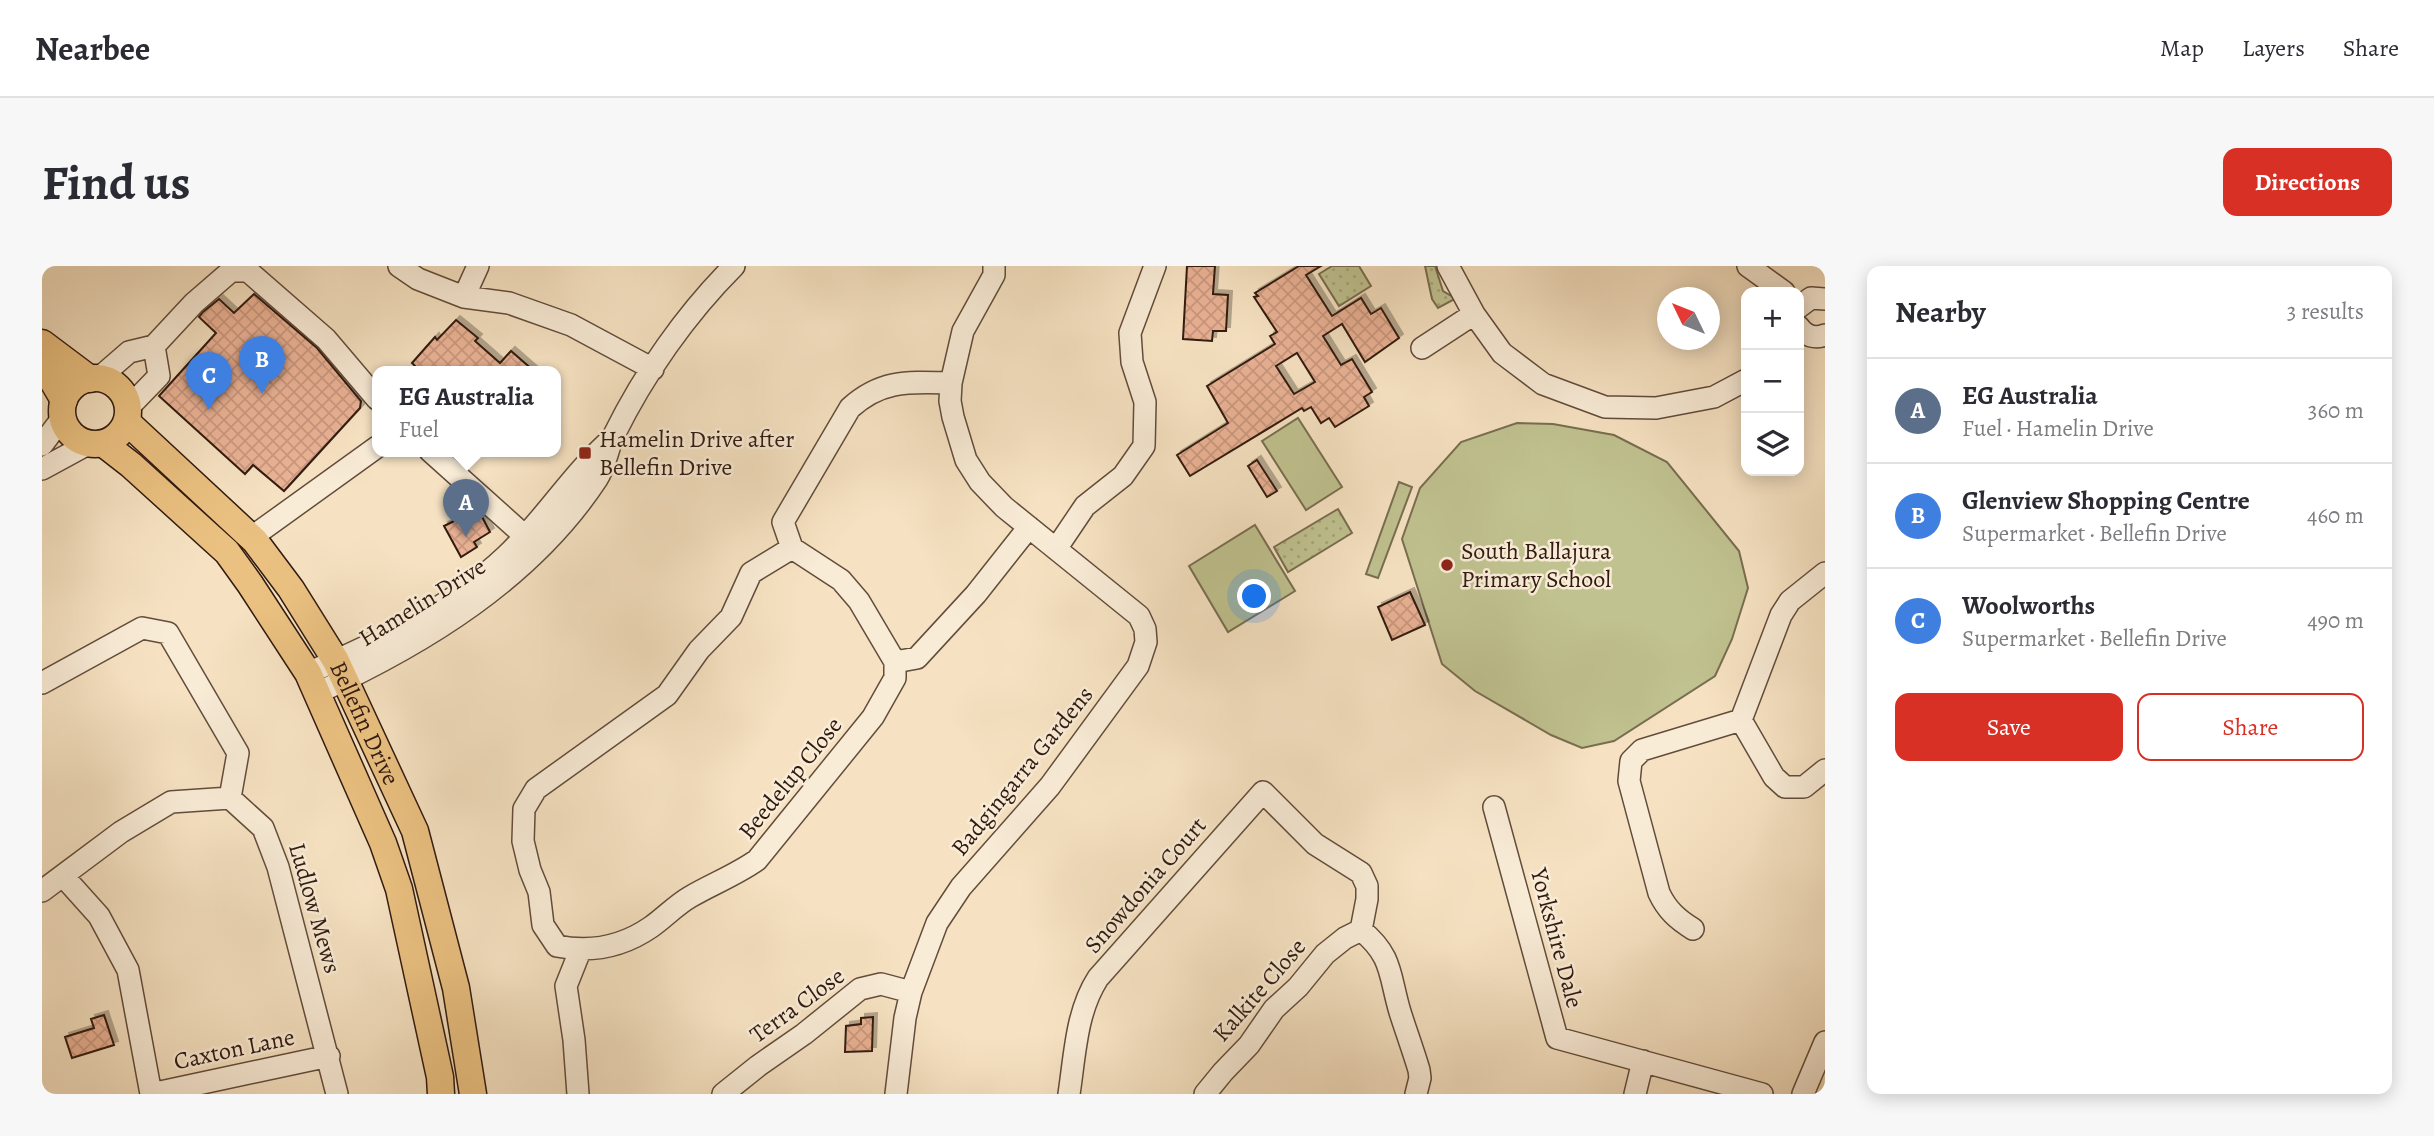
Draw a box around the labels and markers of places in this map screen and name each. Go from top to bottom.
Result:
pin: B [239,336,285,394]
pin: C [186,352,232,410]
place label: Hamelin Drive after Bellefin Drive [599,423,794,483]
marker: Hamelin Drive after Bellefin Drive [577,445,593,461]
pin: A [443,479,489,537]
place label: South Ballajura Primary School [1461,535,1612,595]
marker: South Ballajura Primary School [1439,557,1455,573]

